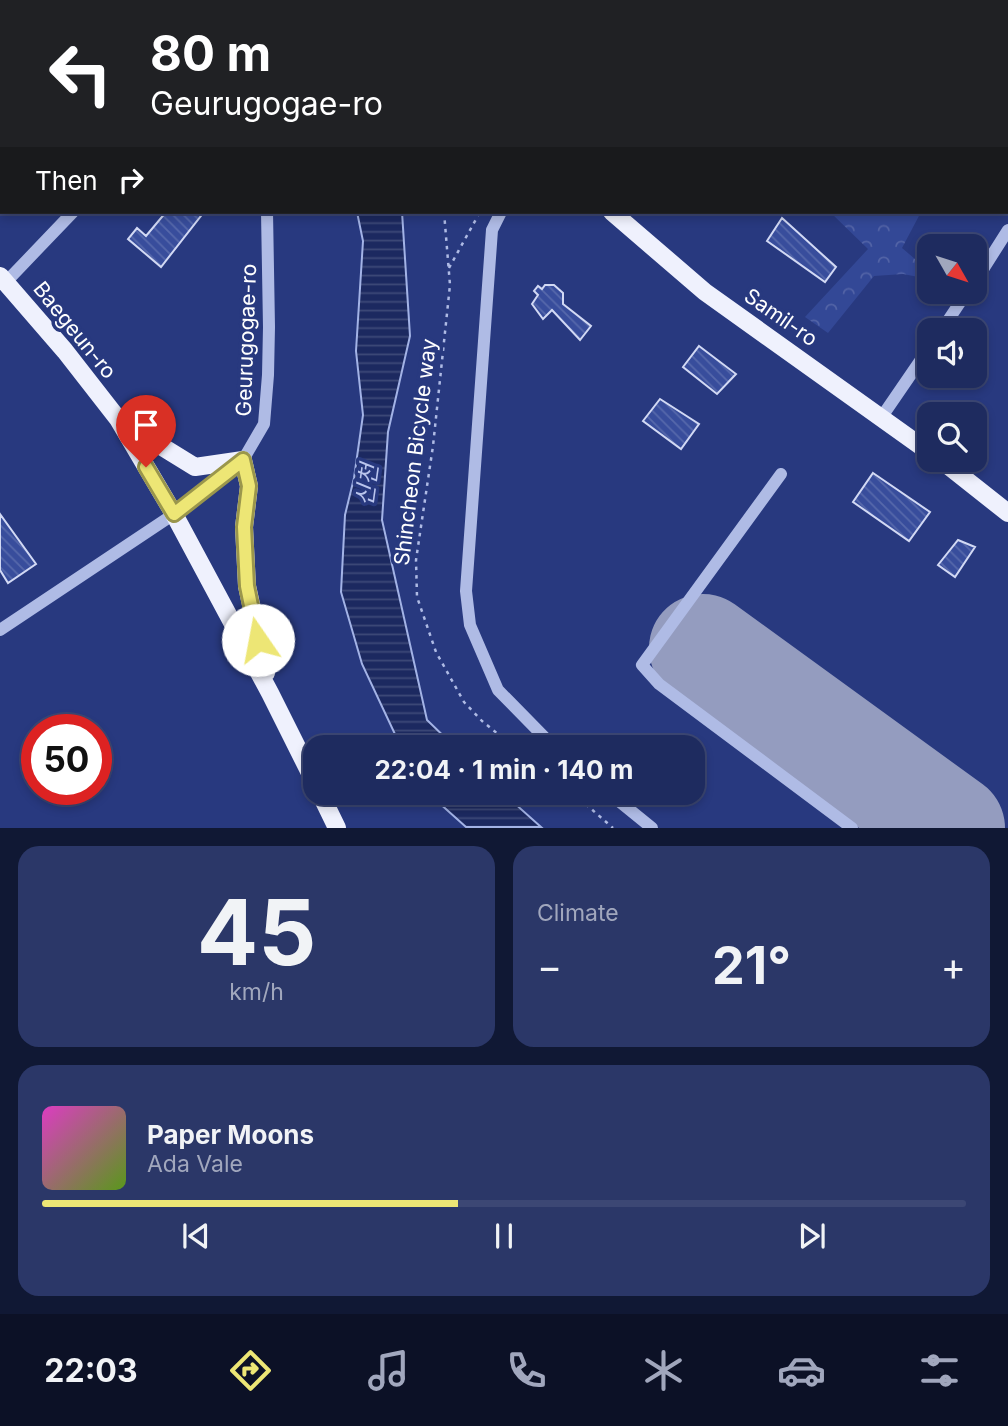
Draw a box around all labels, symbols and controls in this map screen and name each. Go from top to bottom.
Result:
text: 80 m [150,24,271,83]
icon: left [35,28,126,119]
text: Geurugogae-ro [150,84,383,123]
icon: right [112,161,150,199]
text: Then [35,165,98,196]
north arrow [917,234,987,304]
map controls [917,234,987,472]
street label: Geurugogae-ro [231,263,261,417]
street label: Baegeun-ro [28,276,122,384]
street label: Samil-ro [740,283,822,351]
button: sound [917,318,987,388]
street label: Shincheon Bicycle way [389,337,441,567]
pin [116,395,176,467]
button: search [917,402,987,472]
icon: arrive [127,406,165,444]
water label: 신천 [350,459,384,508]
position arrow [221,603,295,677]
speed limit sign: 50 [21,714,112,805]
text: 22:04 · 1 min · 140 m [374,754,634,785]
text: 45 [197,877,316,987]
text: Climate [537,899,619,927]
text: 21° [712,934,791,997]
text: − [537,943,562,989]
text: + [941,943,966,989]
text: km/h [229,978,284,1006]
text: Paper Moons [147,1119,314,1150]
text: Ada Vale [147,1150,243,1178]
icon: previous [177,1217,215,1255]
icon: pause [485,1217,523,1255]
icon: next [793,1217,831,1255]
icon: directions [226,1346,275,1395]
icon: music [364,1346,413,1395]
icon: phone [502,1346,551,1395]
icon: climate [639,1346,688,1395]
icon: car [777,1346,826,1395]
icon: filters [915,1346,964,1395]
text: 22:03 [44,1351,138,1390]

